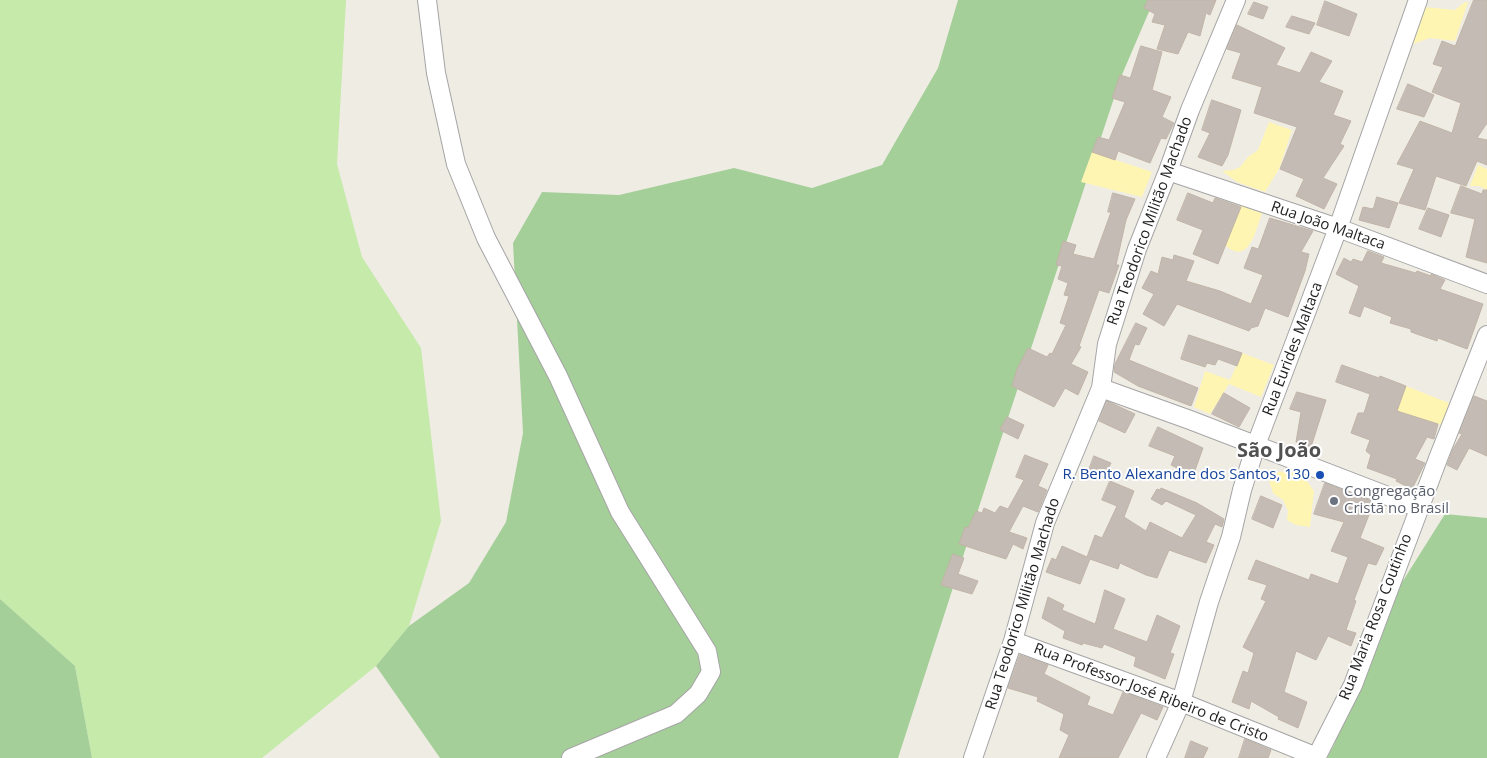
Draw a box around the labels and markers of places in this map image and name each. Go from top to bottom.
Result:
place label: R. Bento Alexandre dos Santos, 130 [1063,466,1310,484]
marker: R. Bento Alexandre dos Santos, 130 [1314,469,1326,481]
place label: Congregação Cristã no Brasil [1344,483,1449,518]
marker: Congregação Cristã no Brasil [1328,495,1340,507]

